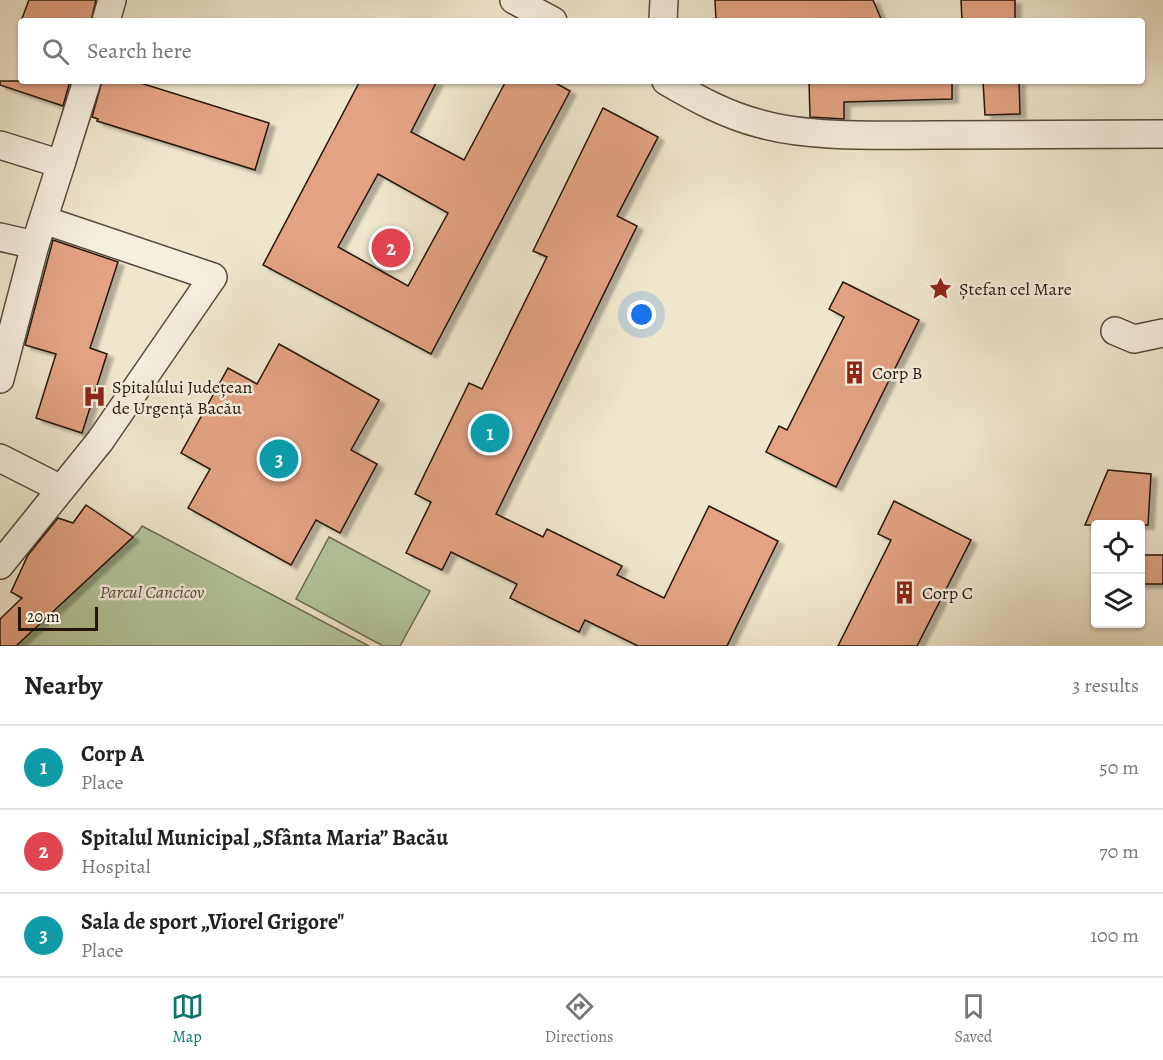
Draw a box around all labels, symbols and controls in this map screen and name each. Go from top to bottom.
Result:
search box [18,18,1145,84]
icon: search [39,35,72,68]
text: Search here [87,36,192,66]
pin: 2 [372,226,410,270]
place icon: Ștefan cel Mare [928,276,954,302]
place label: Ștefan cel Mare [959,277,1072,301]
your location [627,300,656,329]
building icon: Corp B [841,360,867,386]
place label: Corp B [872,361,923,385]
place label: Spitalului Județean de Urgență Bacău [112,375,253,420]
hospital icon: Spitalului Județean de Urgență Bacău [81,384,107,410]
pin: 1 [470,410,510,456]
pin: 3 [260,436,298,482]
map controls [1091,520,1145,628]
button: locate [1091,520,1145,574]
button: layers [1091,574,1145,628]
park label: Parcul Cancicov [100,580,205,604]
building icon: Corp C [891,580,917,606]
place label: Corp C [922,581,973,605]
scale bar [18,604,98,632]
text: 20 m [27,606,60,628]
text: Nearby [24,668,103,703]
text: 3 results [1072,672,1139,699]
text: Corp A [81,739,144,769]
text: 1 [40,754,47,781]
text: 50 m [1099,754,1139,781]
text: Place [81,769,123,796]
text: Spitalul Municipal „Sfânta Maria” Bacău [81,823,448,853]
text: 2 [39,838,48,865]
text: 70 m [1099,838,1139,865]
text: Hospital [81,853,151,880]
text: Sala de sport „Viorel Grigore" [81,907,344,937]
text: 3 [39,922,48,949]
text: 100 m [1090,922,1139,949]
text: Place [81,937,123,964]
tab: Map [171,990,204,1048]
tab: Directions [545,990,613,1048]
tab: Saved [954,990,992,1048]

